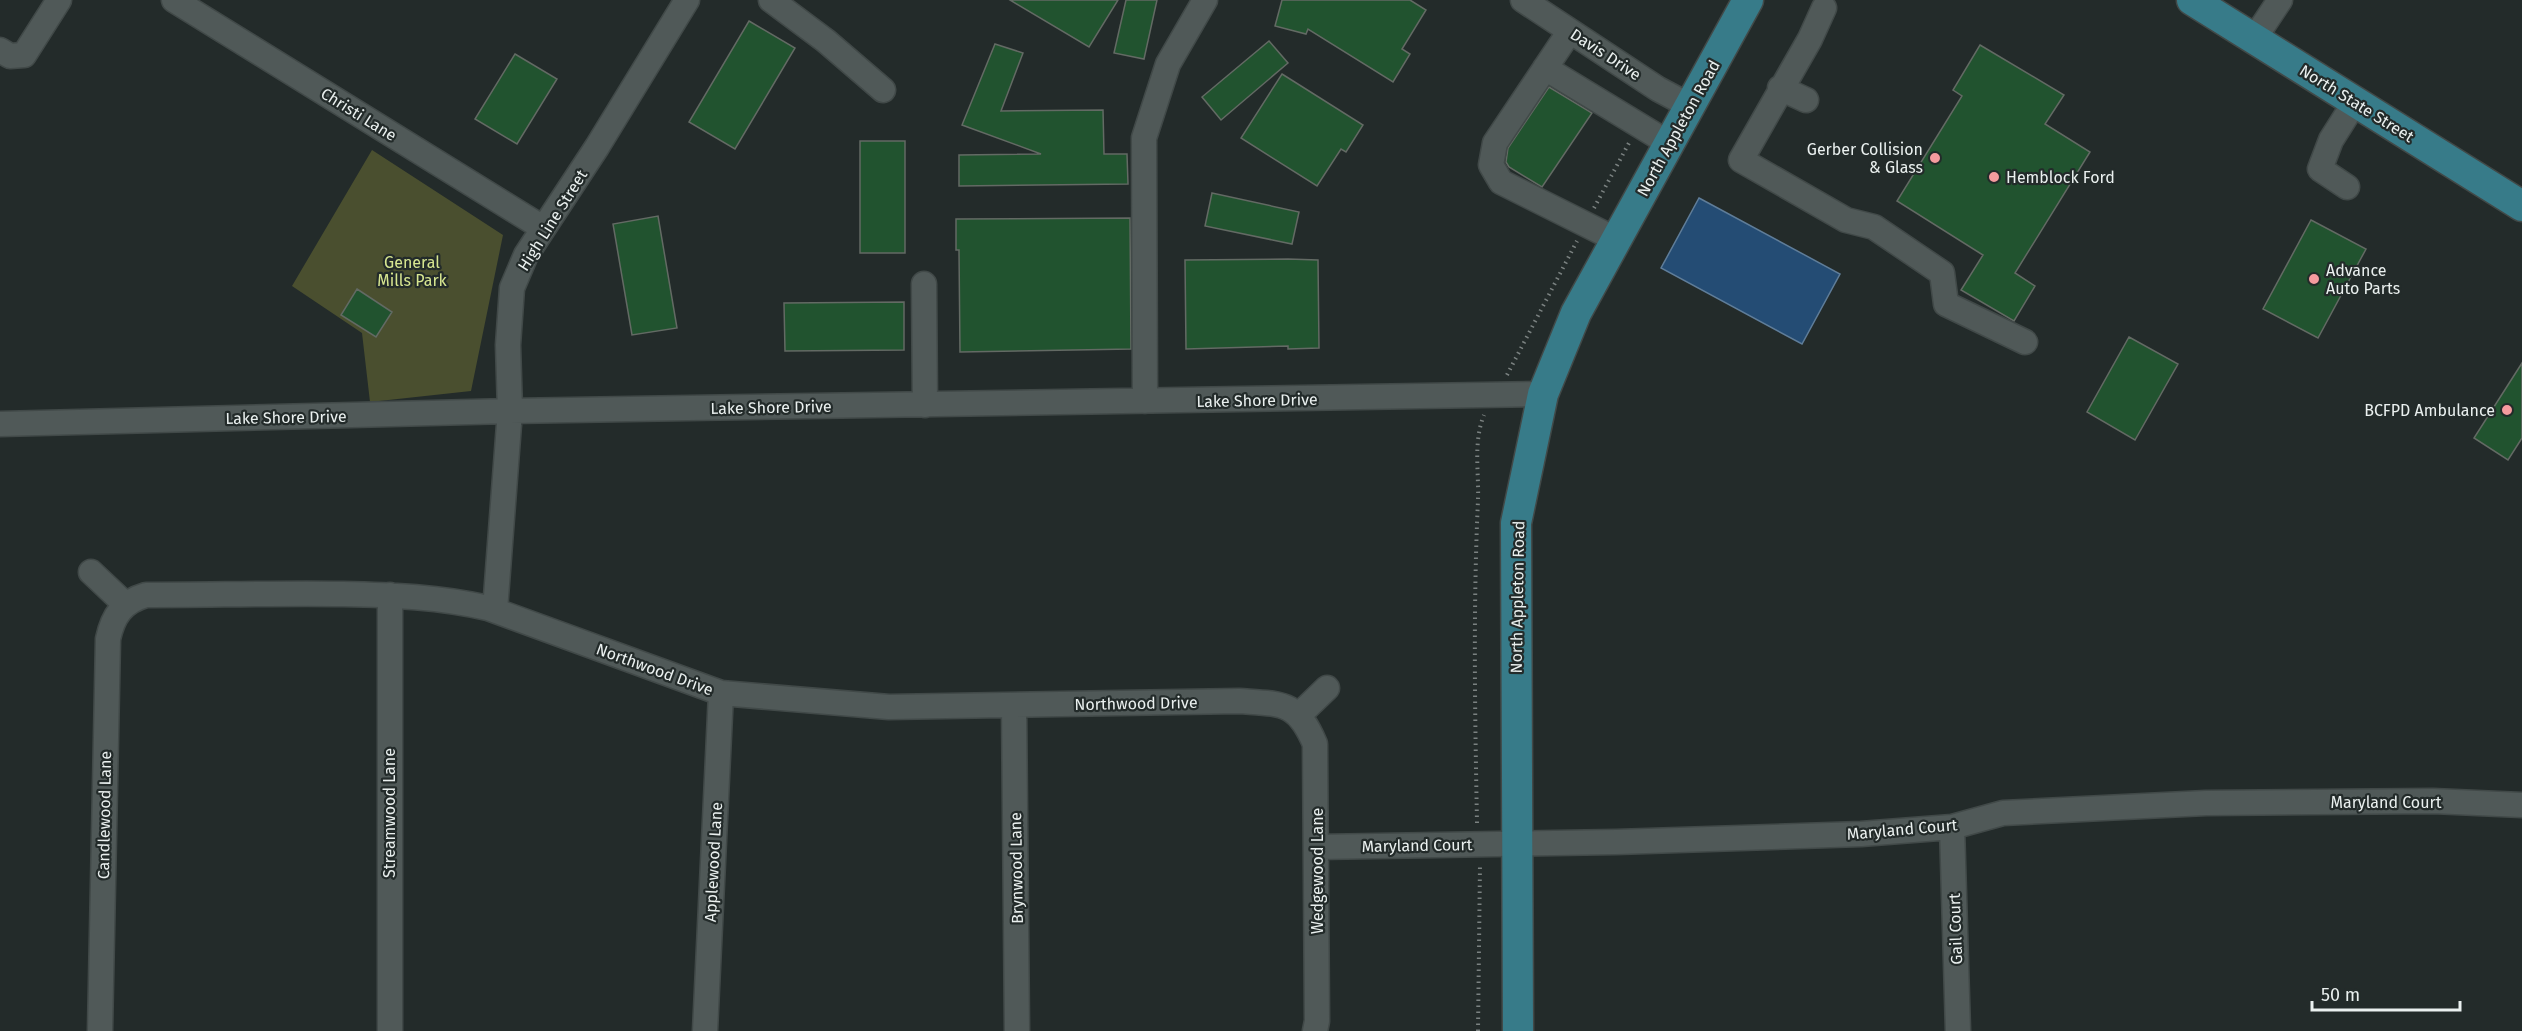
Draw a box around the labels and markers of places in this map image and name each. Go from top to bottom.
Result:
place label: Gerber Collision & Glass [1807,140,1923,177]
marker: Gerber Collision & Glass [1928,151,1942,165]
place label: Hemblock Ford [2006,168,2115,187]
marker: Hemblock Ford [1987,170,2001,184]
place label: Advance Auto Parts [2326,261,2400,298]
marker: Advance Auto Parts [2307,272,2321,286]
place label: BCFPD Ambulance [2364,401,2495,420]
marker: BCFPD Ambulance [2500,403,2514,417]

